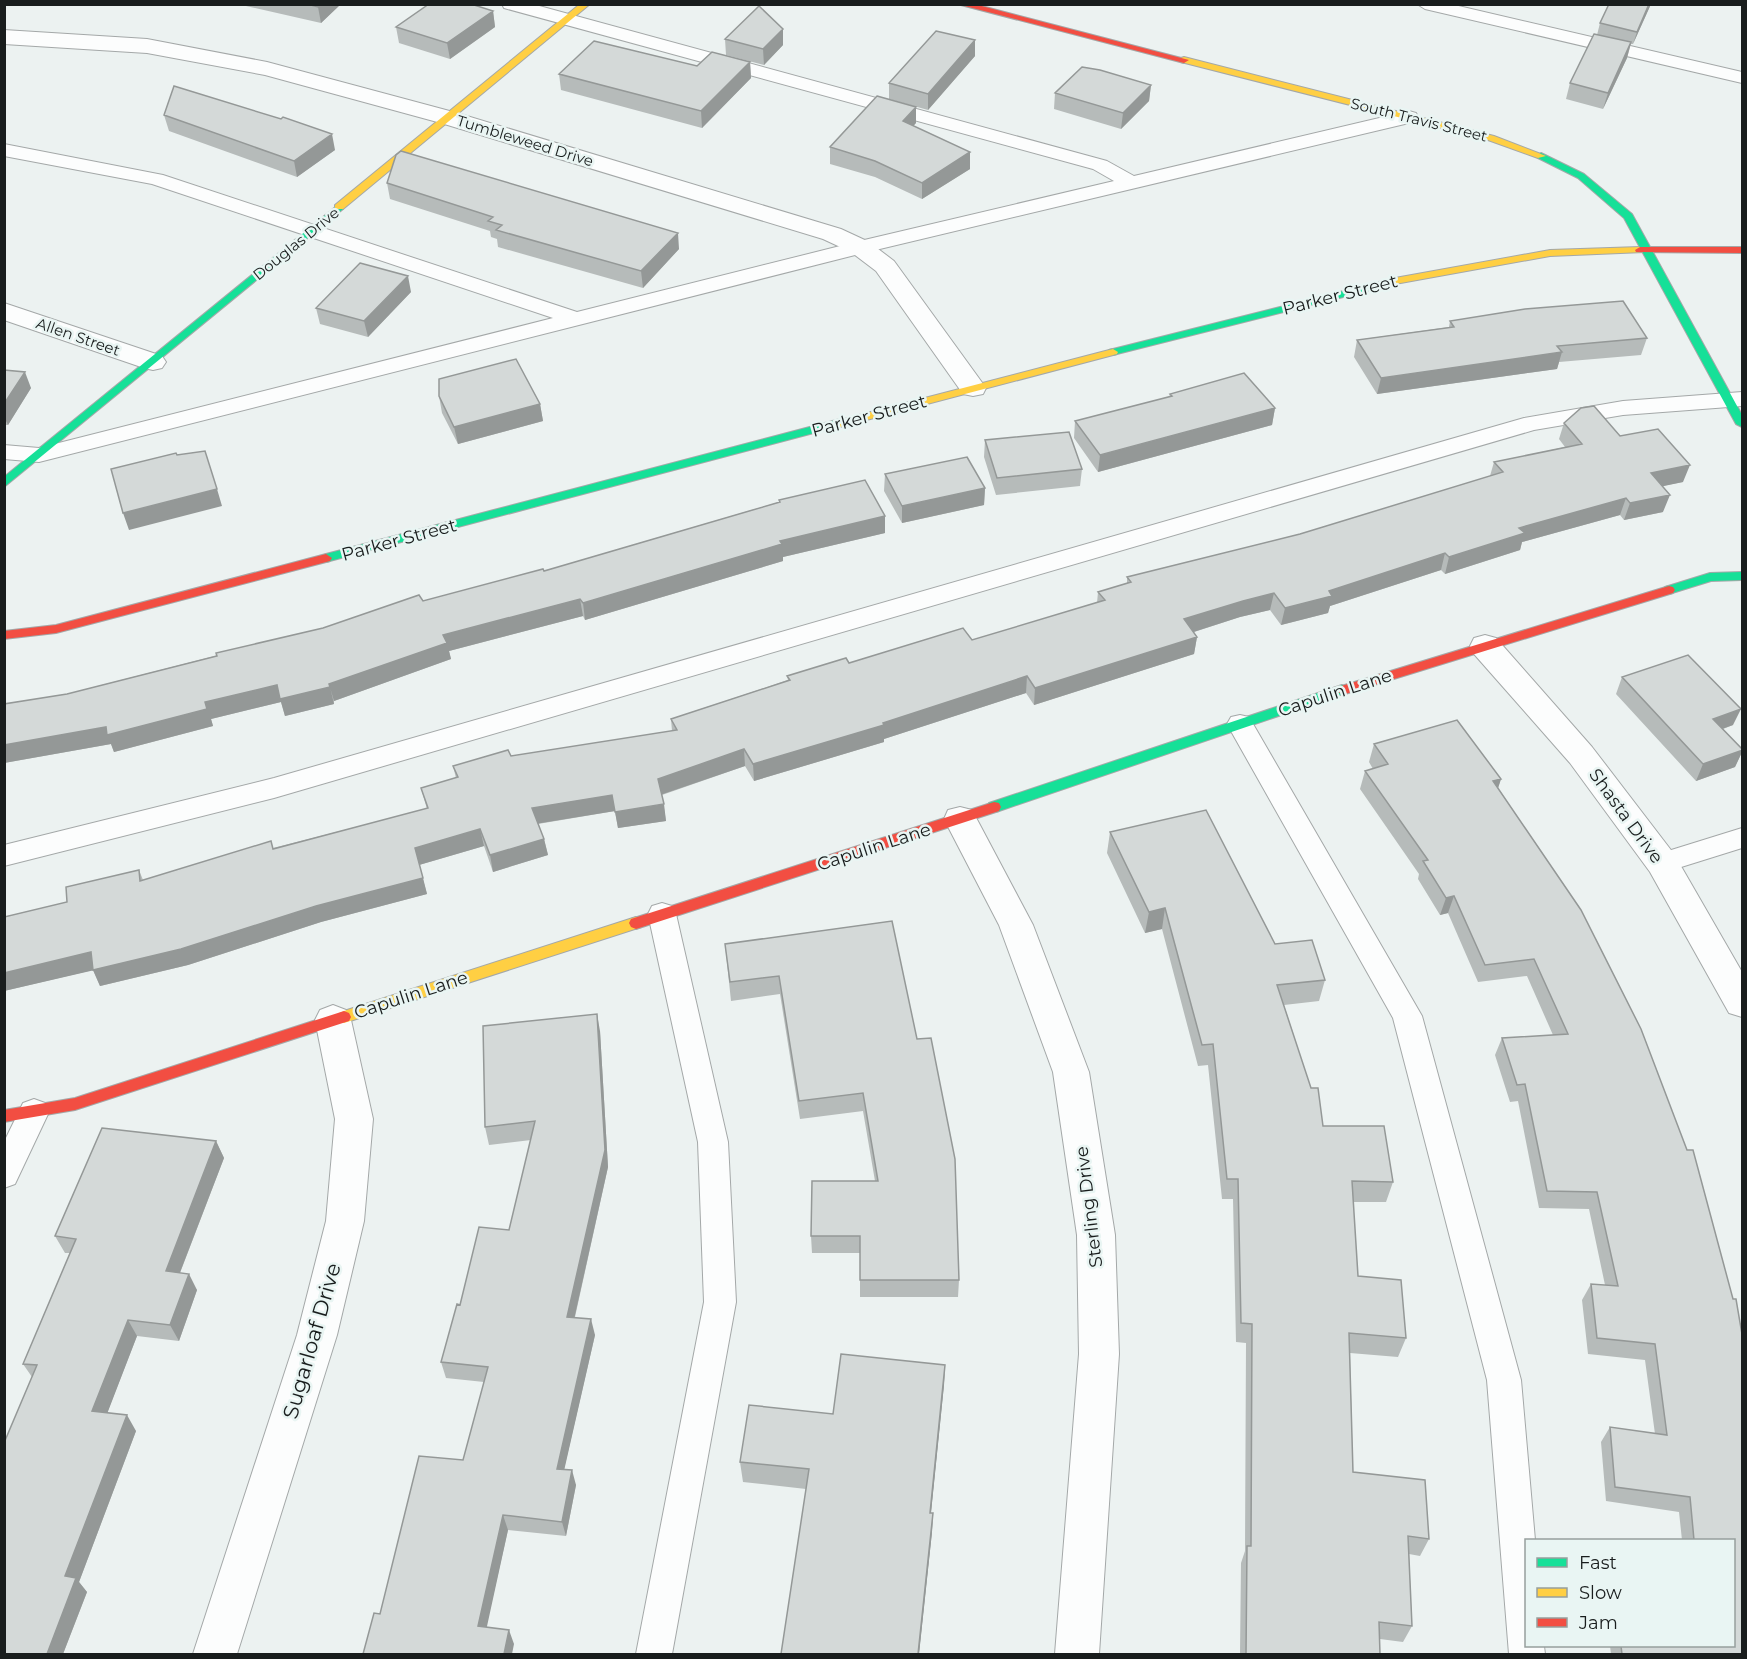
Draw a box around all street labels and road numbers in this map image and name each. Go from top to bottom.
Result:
street label: South Travis Street [1349,93,1489,146]
street label: Tumbleweed Drive [454,111,596,170]
street label: Douglas Drive [249,203,343,284]
street label: Parker Street [1280,270,1400,320]
street label: Allen Street [34,313,123,360]
street label: Parker Street [809,390,929,442]
street label: Parker Street [339,514,459,566]
street label: Capulin Lane [1275,664,1395,722]
street label: Shasta Drive [1584,764,1668,868]
street label: Capulin Lane [814,818,934,876]
street label: Capulin Lane [351,966,471,1024]
street label: Sterling Drive [1071,1145,1107,1269]
street label: Sugarloaf Drive [277,1260,346,1422]

